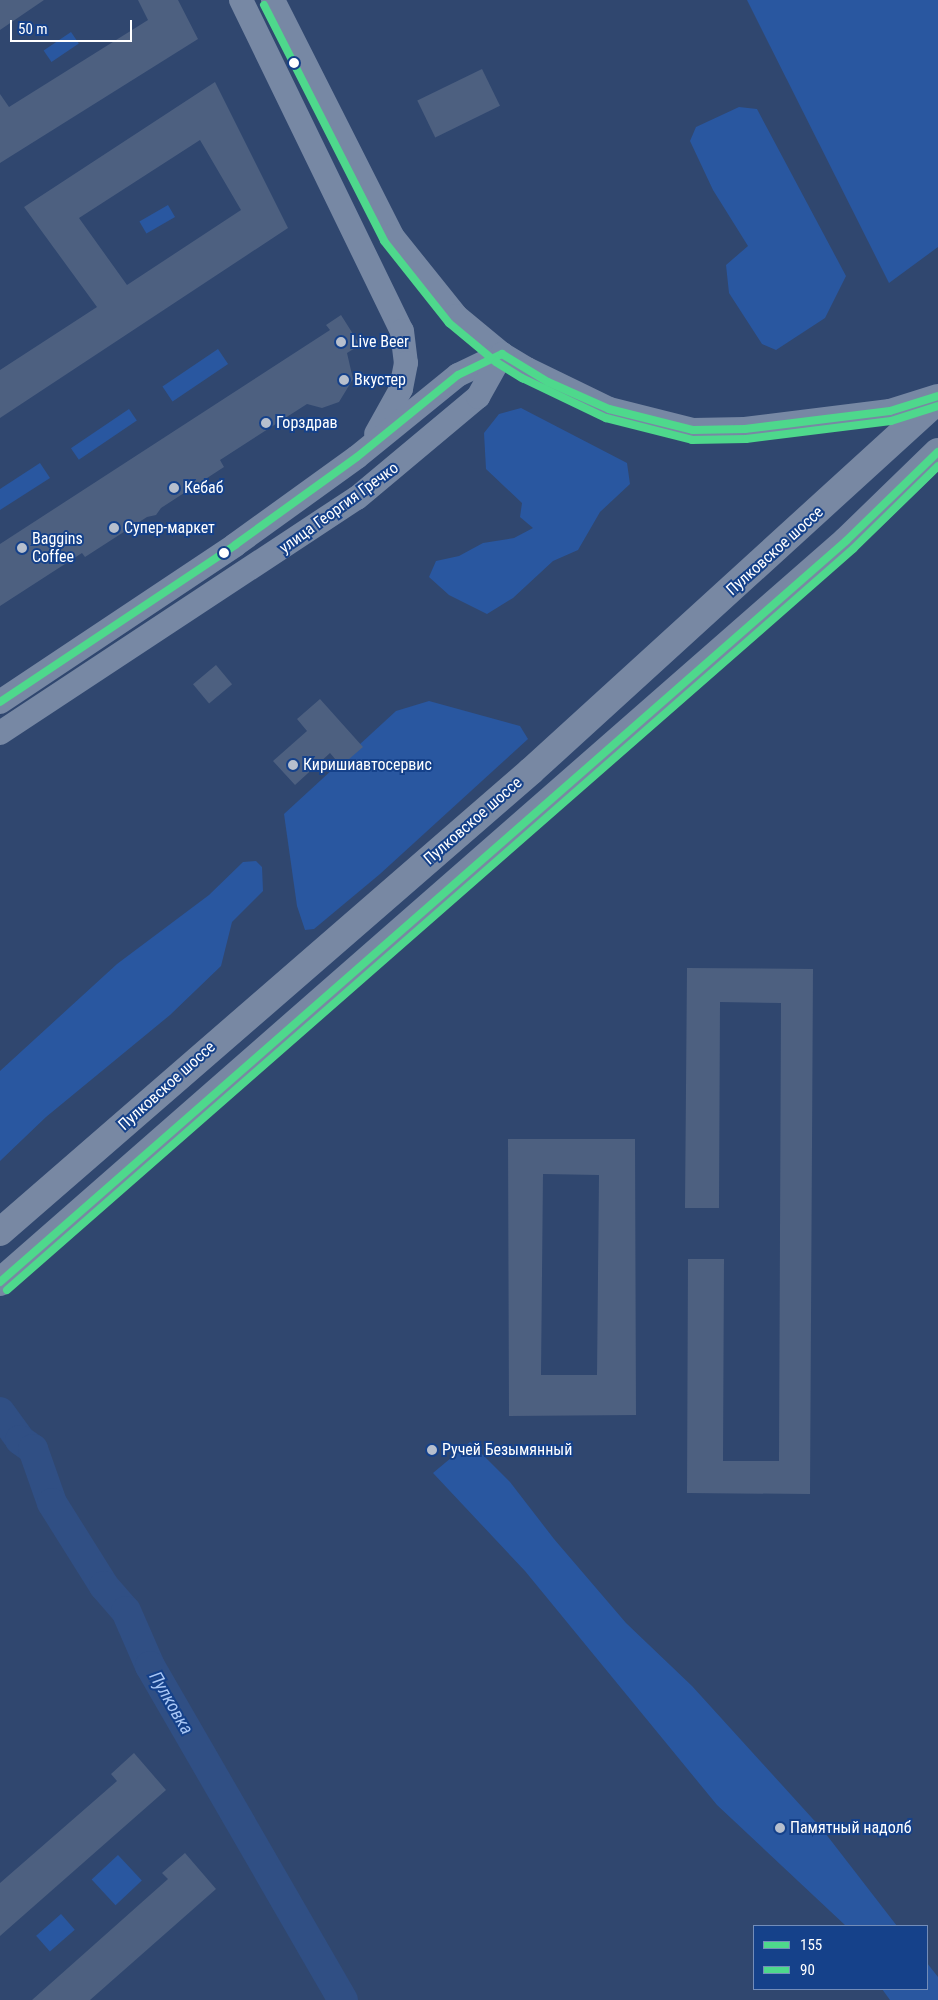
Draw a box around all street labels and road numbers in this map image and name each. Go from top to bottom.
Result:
street label: улица Георгия Гречко [276,458,402,558]
street label: Пулковское шоссе [723,502,827,600]
street label: Пулковское шоссе [420,773,526,869]
street label: Пулковское шоссе [115,1037,219,1135]

